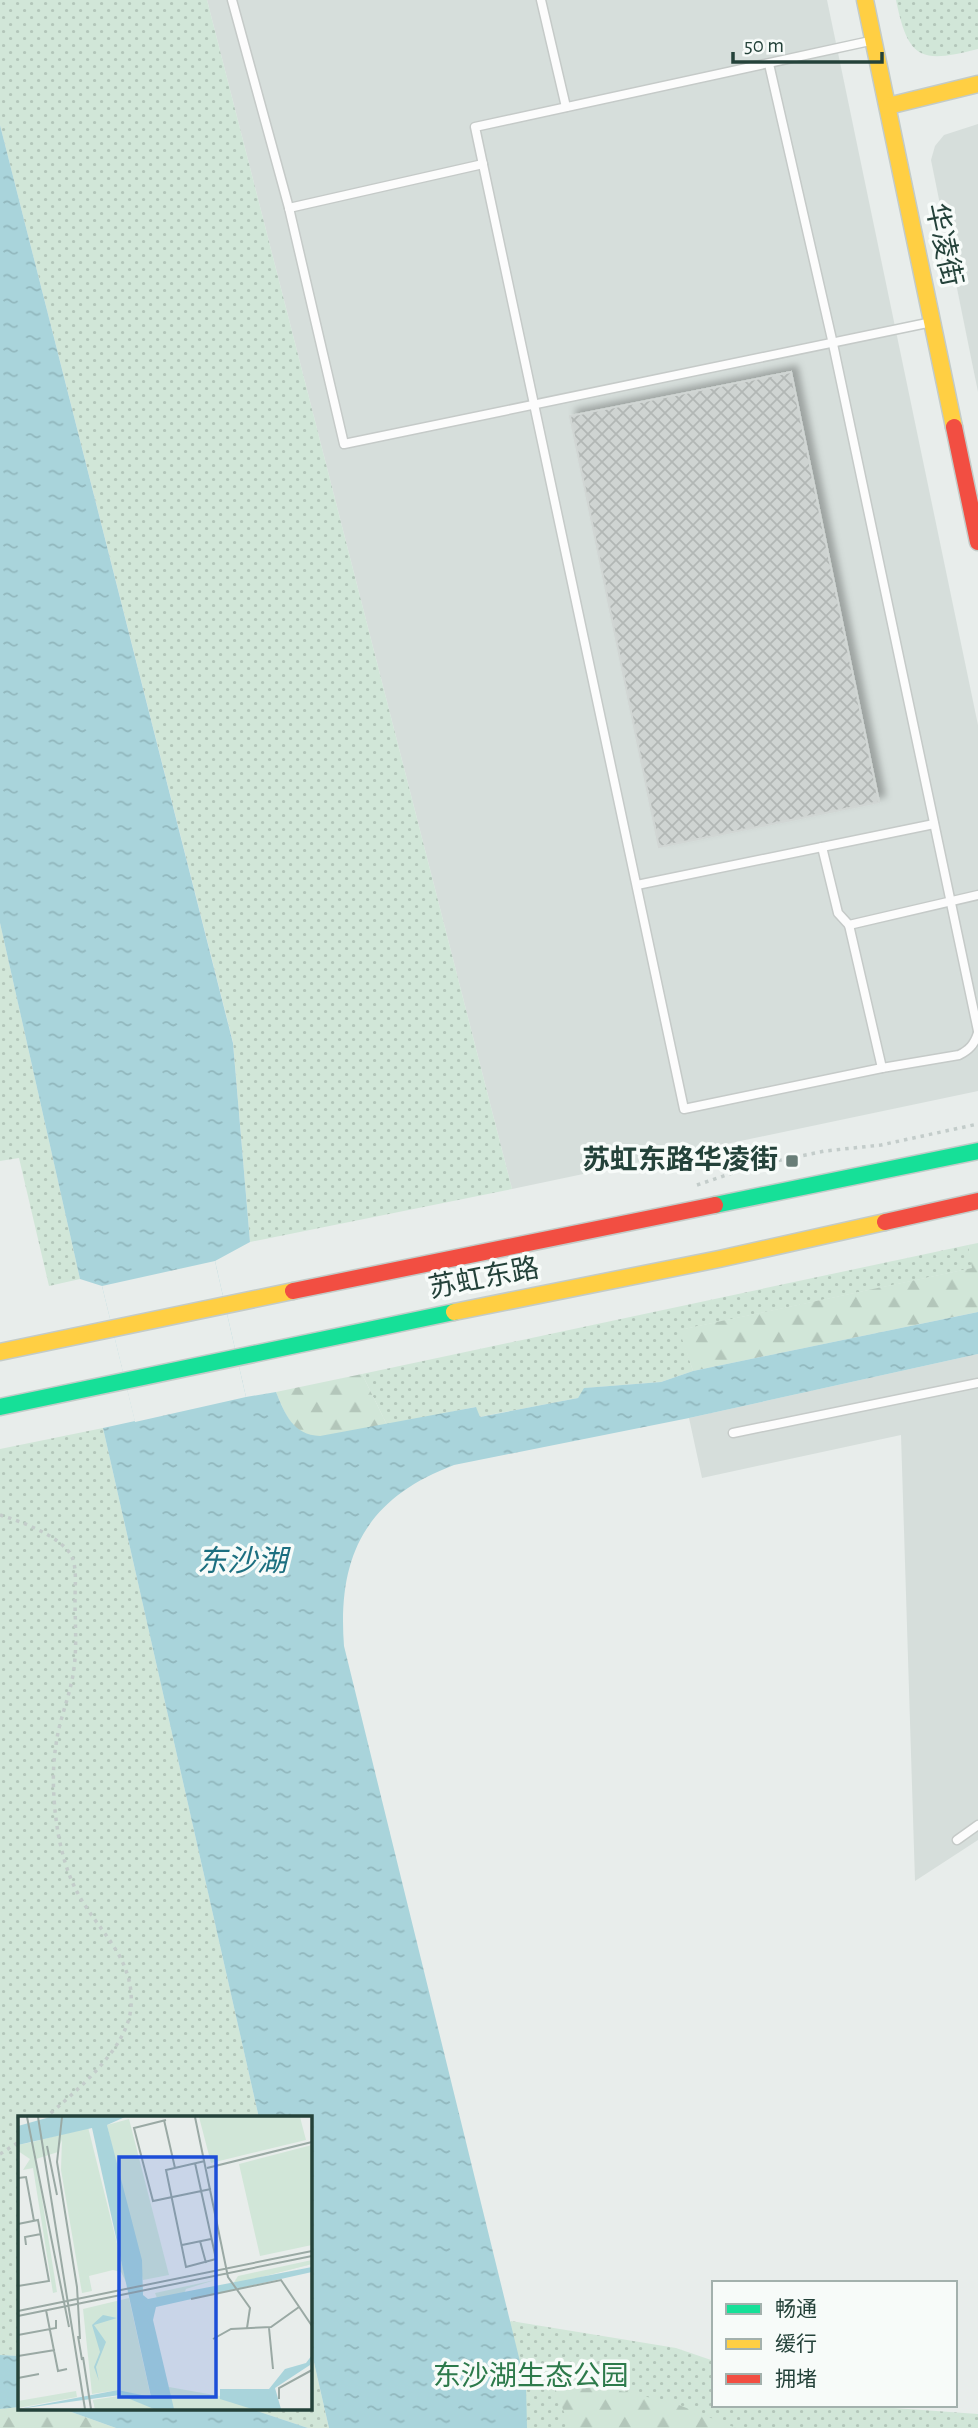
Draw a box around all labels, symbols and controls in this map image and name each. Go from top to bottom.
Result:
scale bar [733,21,882,65]
text: 50 m [744,35,784,56]
street label: 华凌街 [921,201,967,289]
place label: 苏虹东路华凌街 [582,1144,778,1175]
marker: 苏虹东路华凌街 [784,1153,800,1169]
street label: 苏虹东路 [426,1253,542,1303]
water label: 东沙湖 [197,1545,291,1577]
inset map [18,2116,312,2410]
legend [712,2281,957,2407]
text: 畅通 [775,2298,817,2320]
text: 缓行 [775,2333,817,2355]
park label: 东沙湖生态公园 [433,2361,629,2391]
text: 拥堵 [775,2368,817,2390]

